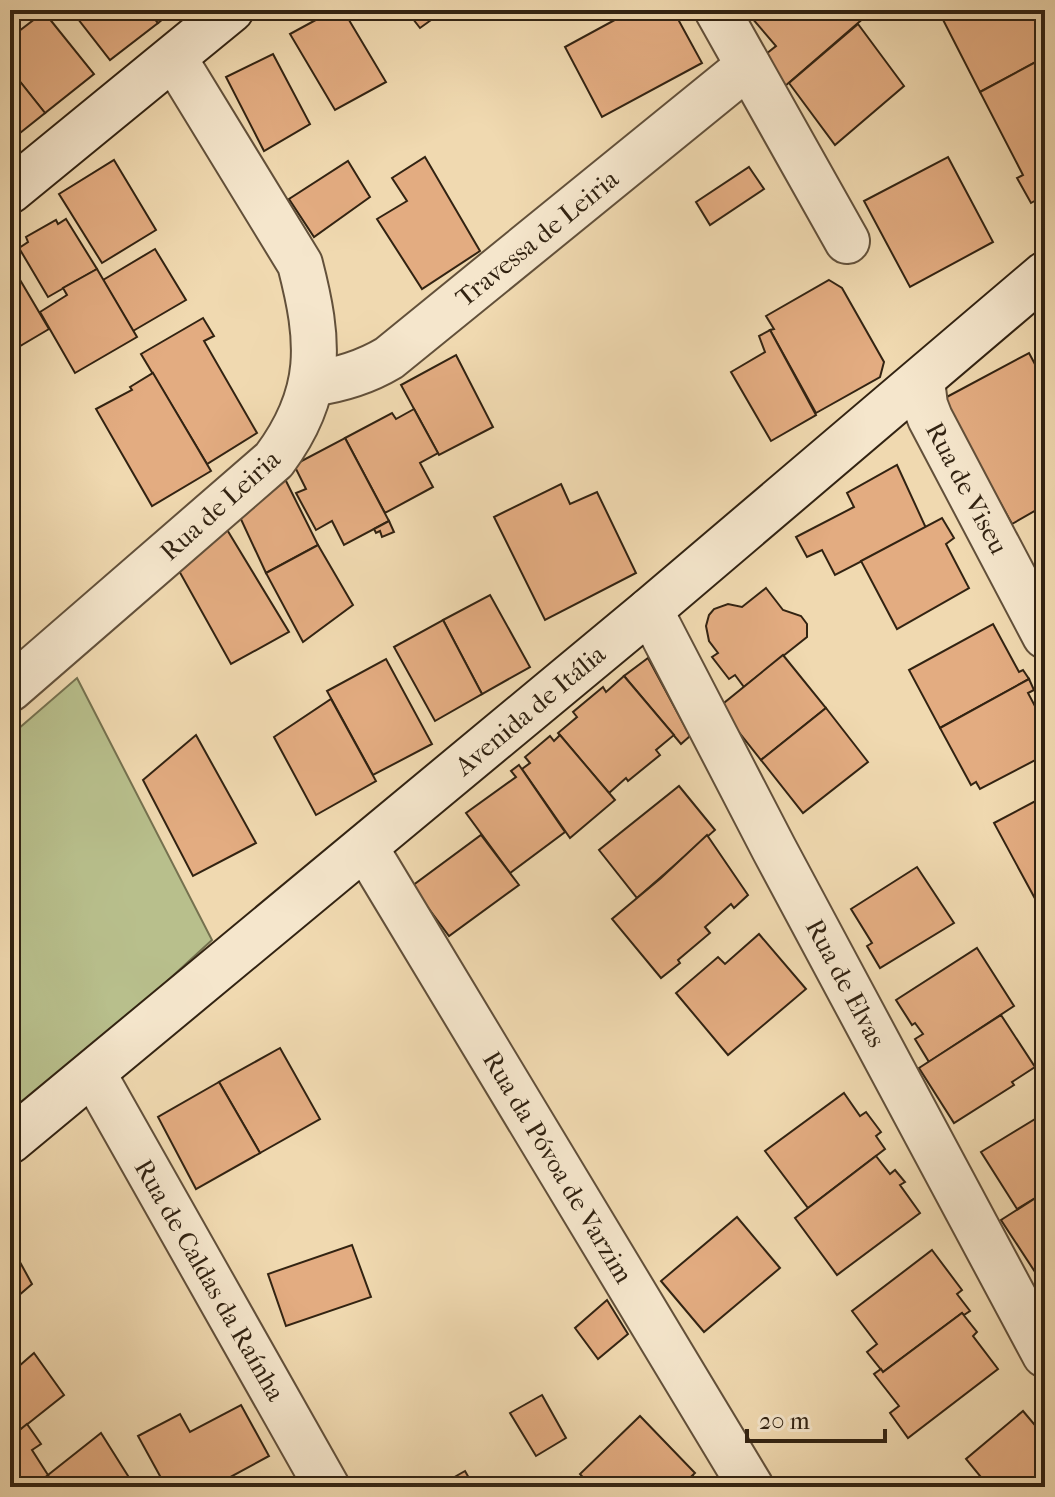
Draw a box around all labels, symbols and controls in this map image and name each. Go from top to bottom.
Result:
street label: Travessa de Leiria [450,163,626,313]
street label: Rua de Viseu [919,417,1014,560]
street label: Rua de Leiria [154,443,287,567]
street label: Avenida de Itália [448,638,612,783]
street label: Rua de Elvas [799,914,892,1053]
street label: Rua da Póvoa de Varzim [476,1046,639,1289]
street label: Rua de Caldas da Raínha [128,1154,292,1407]
scale bar [747,1393,885,1443]
text: 20 m [759,1407,810,1435]

